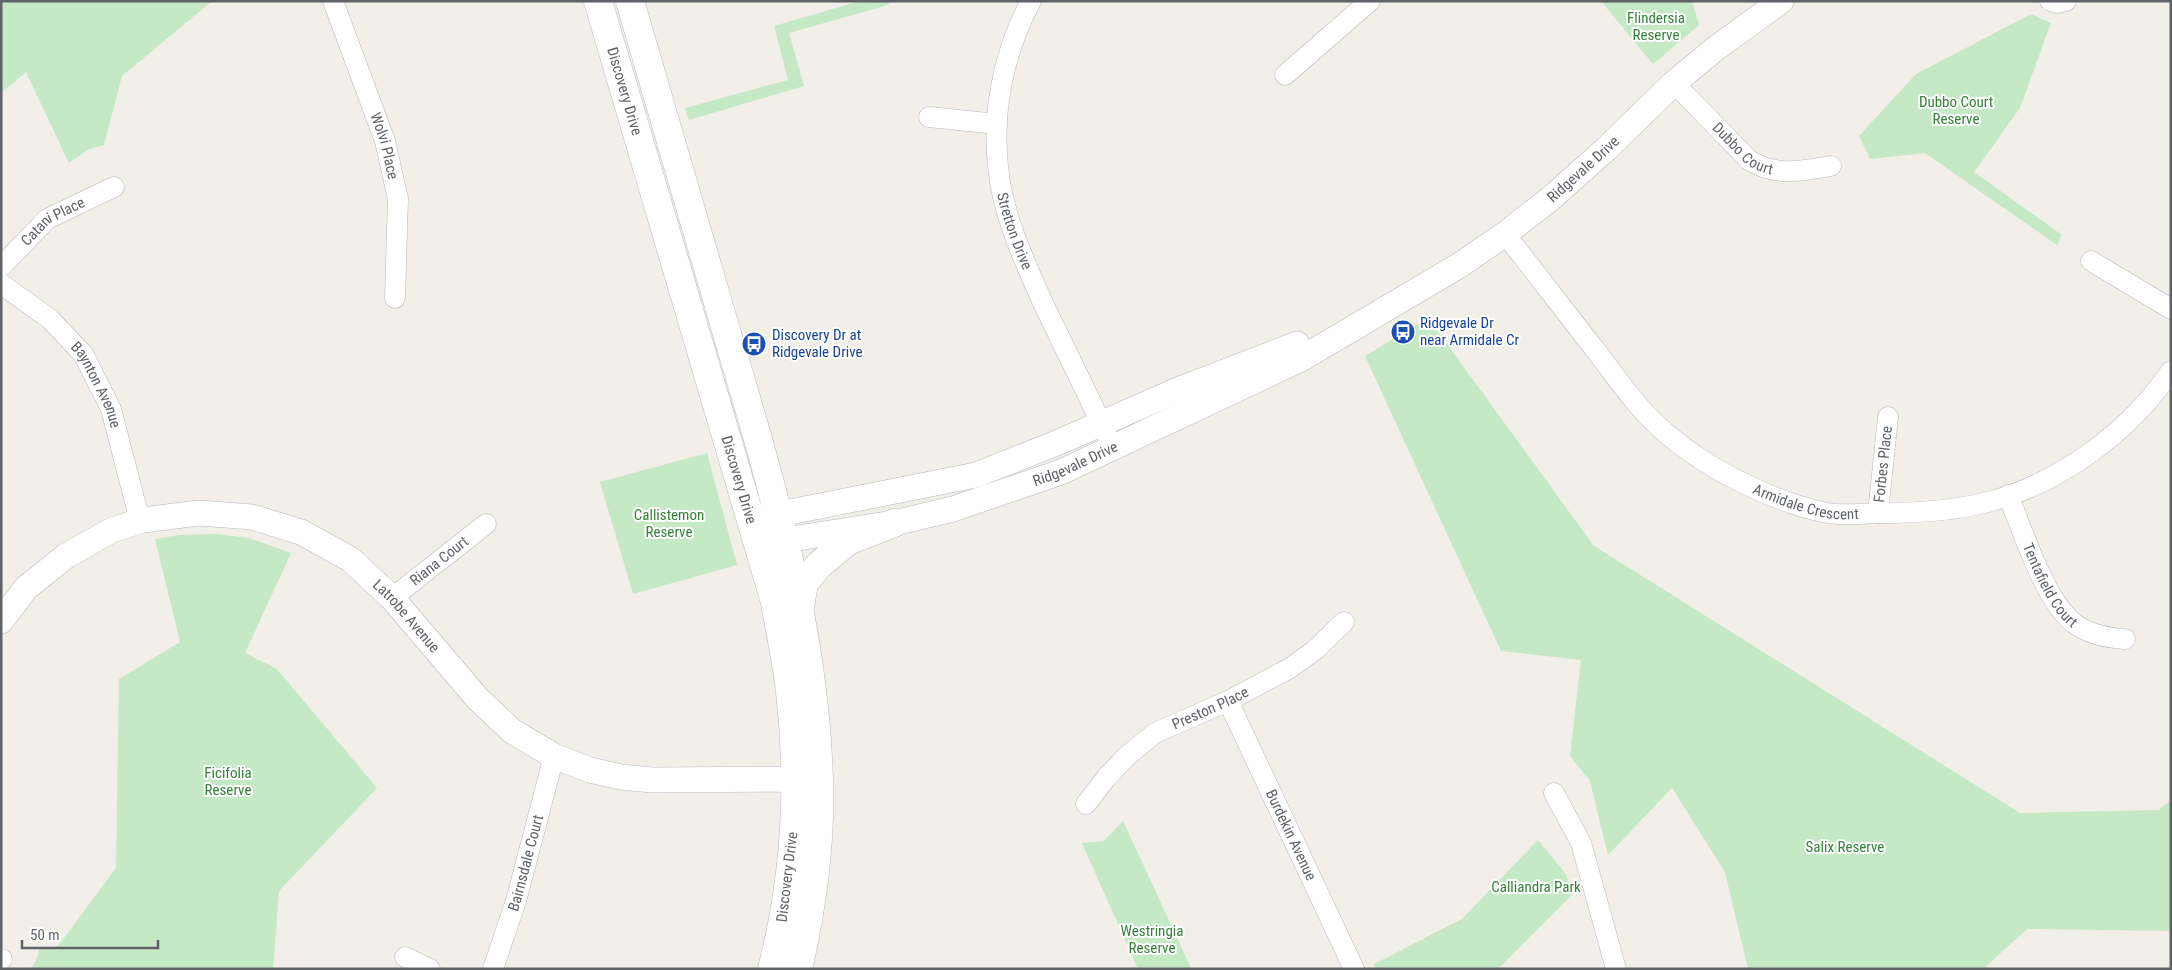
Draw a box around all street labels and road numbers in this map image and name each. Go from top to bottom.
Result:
street label: Discovery Drive [603,45,646,137]
street label: Wolvi Place [366,110,402,181]
street label: Dubbo Court [1709,119,1775,178]
street label: Ridgevale Drive [1543,132,1623,206]
street label: Stretton Drive [993,191,1036,272]
street label: Catani Place [17,193,88,250]
street label: Baynton Avenue [67,338,125,430]
street label: Forbes Place [1870,425,1896,503]
street label: Discovery Drive [717,434,760,526]
street label: Ridgevale Drive [1031,438,1121,490]
street label: Armidale Crescent [1750,480,1859,523]
street label: Riana Court [406,532,472,589]
street label: Tentafield Court [2019,541,2081,631]
street label: Latrobe Avenue [369,576,443,656]
street label: Preston Place [1169,683,1252,733]
street label: Burdekin Avenue [1262,787,1320,883]
street label: Bairnsdale Court [504,813,547,914]
street label: Discovery Drive [773,831,801,923]

